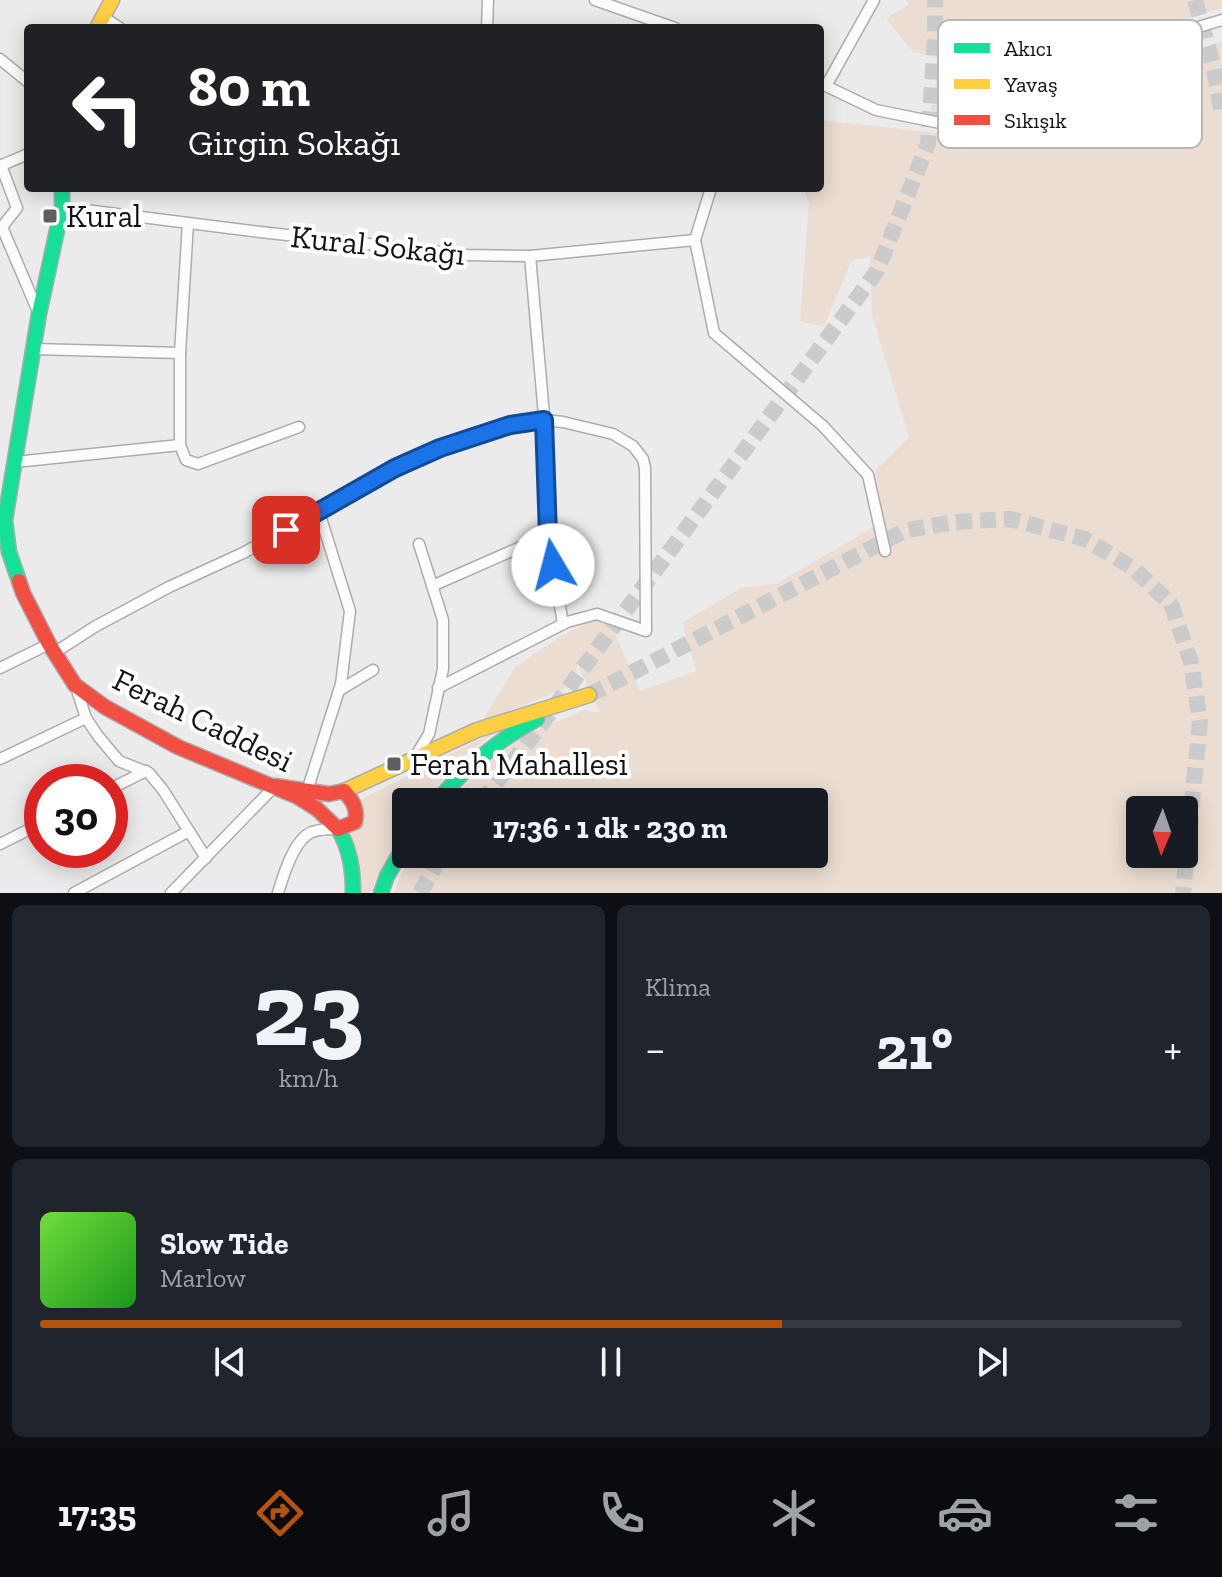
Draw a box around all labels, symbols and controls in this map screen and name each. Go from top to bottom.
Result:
legend [938,20,1202,148]
text: Akıcı [1004,35,1052,62]
text: 80 m [188,53,310,120]
icon: left [56,56,160,160]
text: Yavaş [1003,71,1058,98]
text: Sıkışık [1004,107,1067,134]
text: Girgin Sokağı [188,121,400,164]
place label: Kural [66,197,142,235]
marker: Kural [41,207,59,225]
street label: Kural Sokağı [289,217,467,273]
pin [252,496,320,564]
icon: arrive [264,508,308,552]
position arrow [511,523,595,607]
street label: Ferah Caddesi [107,660,299,780]
place label: Ferah Mahallesi [410,745,628,783]
marker: Ferah Mahallesi [385,755,403,773]
speed limit sign: 30 [24,764,128,868]
north arrow [1126,796,1198,868]
map controls [1126,796,1198,868]
text: 17:36 · 1 dk · 230 m [493,810,727,846]
text: 23 [253,947,364,1072]
text: Klima [645,971,711,1003]
text: 21° [876,1012,953,1084]
text: − [645,1022,666,1075]
text: + [1163,1022,1182,1075]
text: km/h [279,1062,338,1094]
text: Slow Tide [160,1226,288,1262]
text: Marlow [160,1262,246,1294]
icon: previous [208,1340,252,1384]
icon: pause [589,1340,633,1384]
icon: next [970,1340,1014,1384]
icon: directions [252,1485,308,1541]
icon: music [423,1485,479,1541]
icon: phone [594,1485,650,1541]
icon: climate [766,1485,822,1541]
icon: car [937,1485,993,1541]
icon: filters [1108,1485,1164,1541]
text: 17:35 [58,1492,136,1535]

